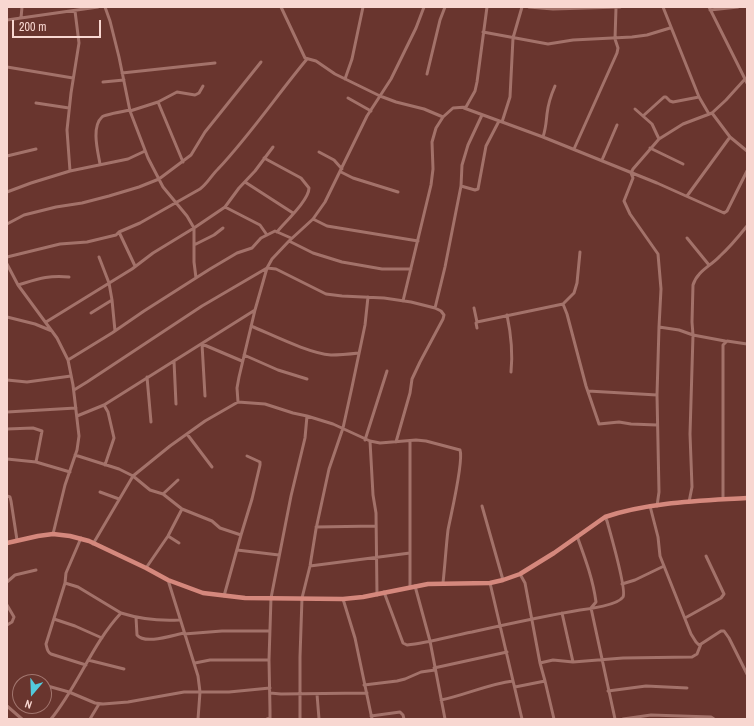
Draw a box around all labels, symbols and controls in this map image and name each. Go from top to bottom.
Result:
scale bar [14,12,103,38]
text: 200 m [19,19,46,35]
north arrow [12,674,52,714]
text: N [23,697,34,712]

